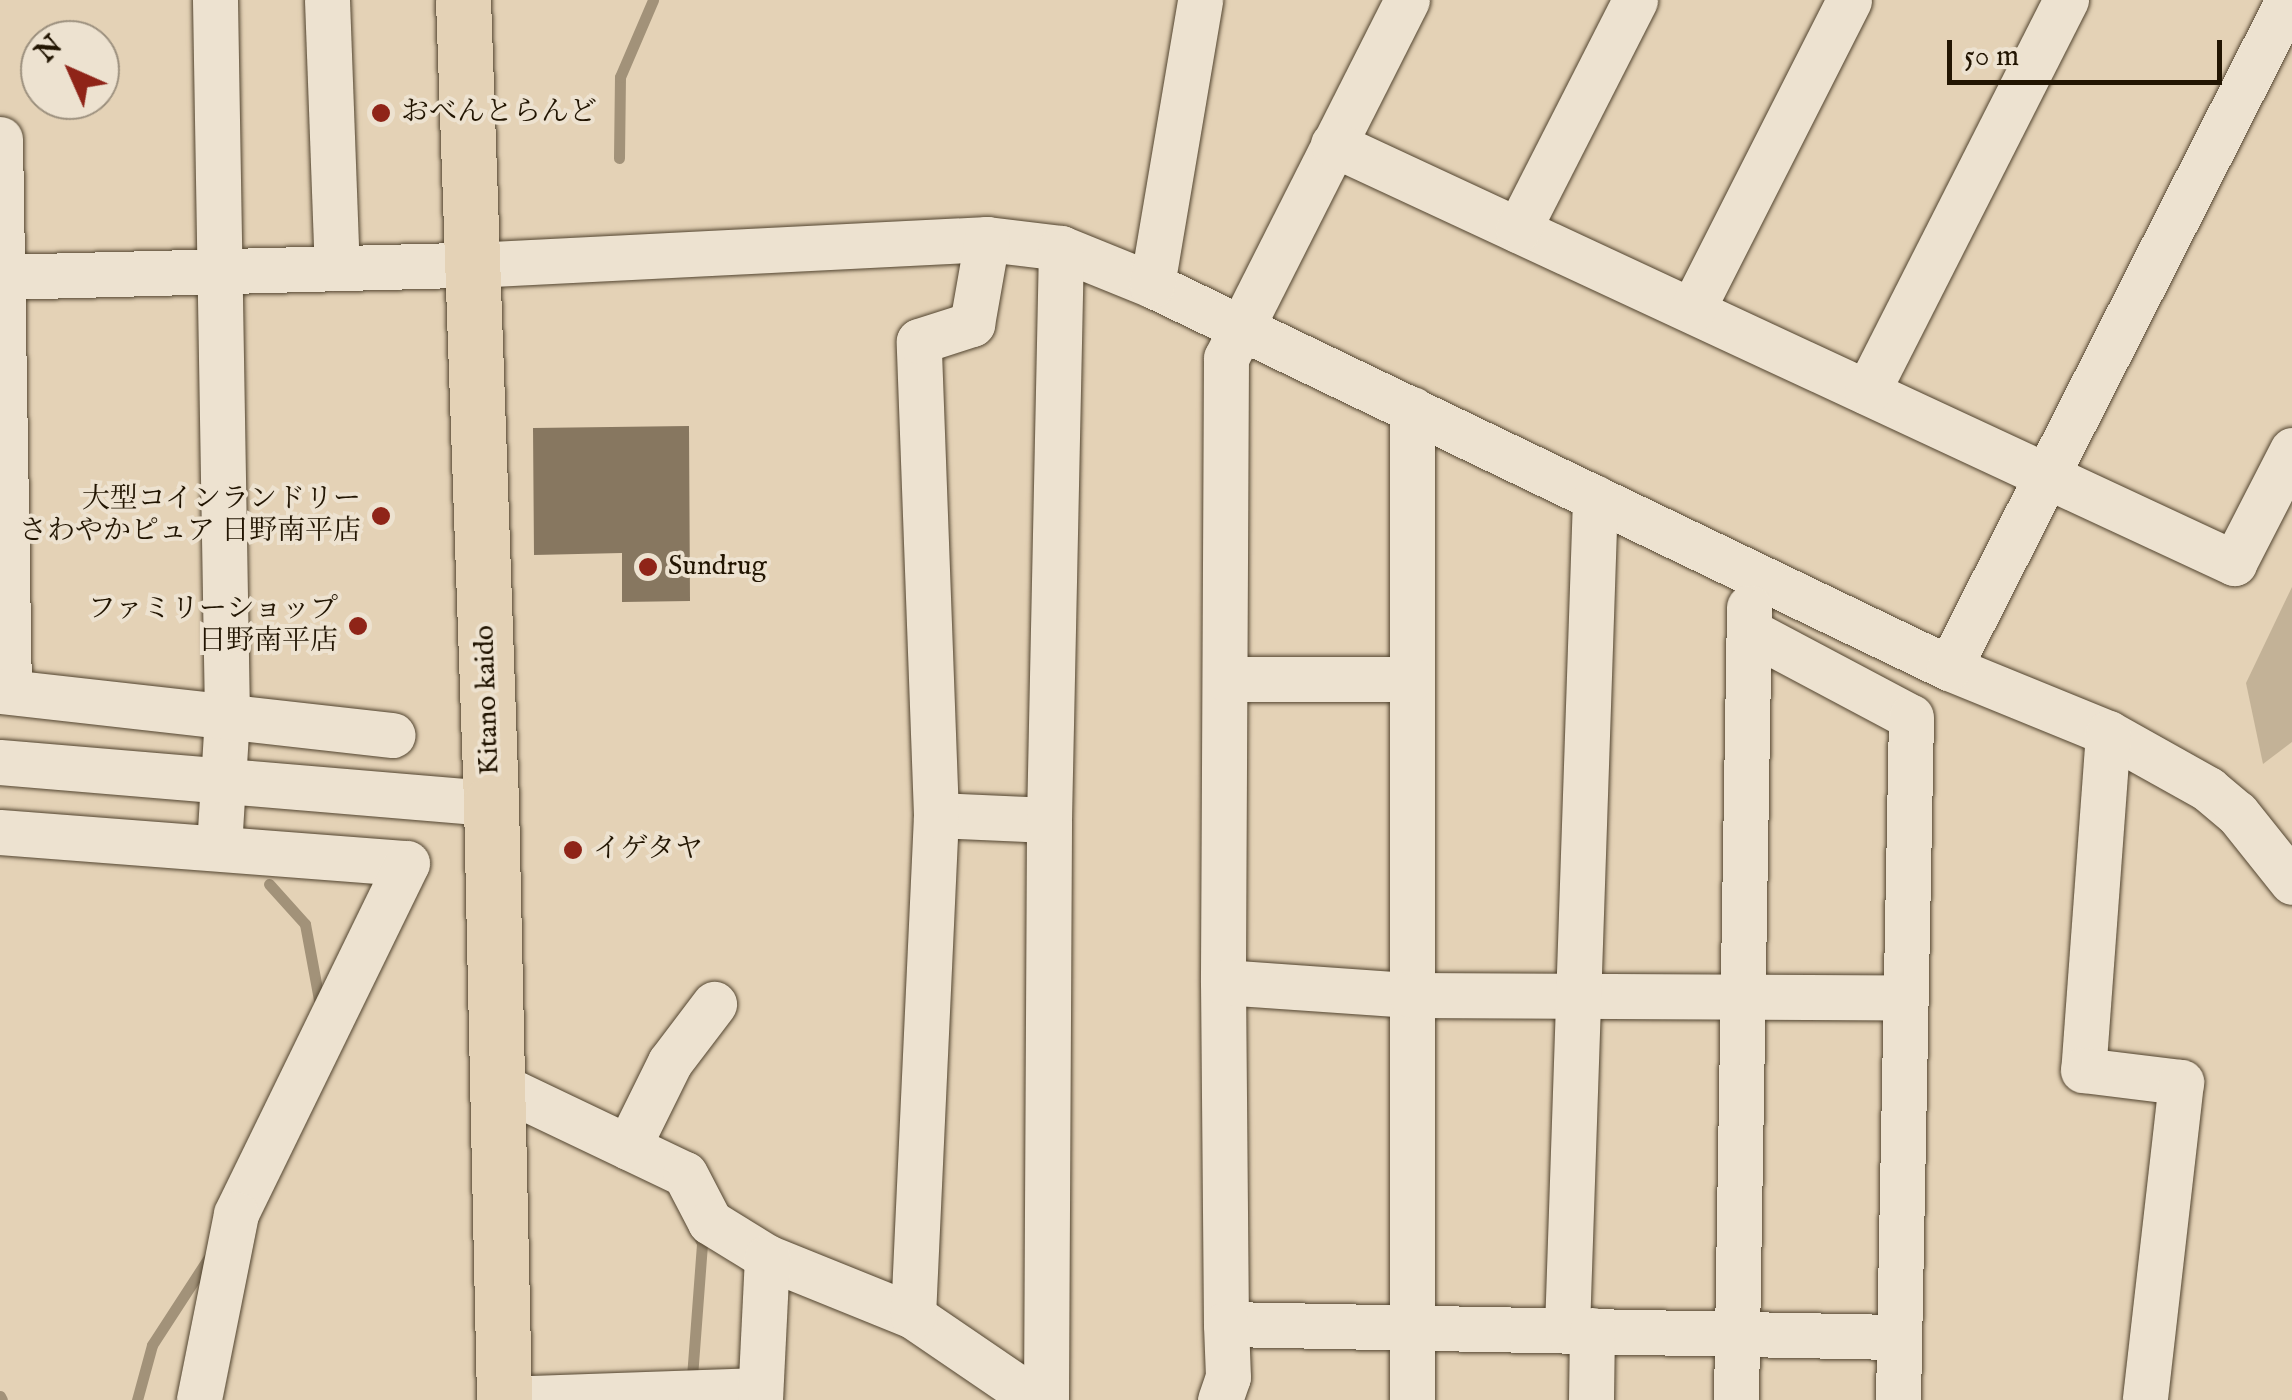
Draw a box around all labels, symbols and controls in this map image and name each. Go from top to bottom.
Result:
north arrow [20,20,120,120]
scale bar [1952,20,2227,82]
text: N [29,29,71,71]
text: 50 m [1964,38,2019,76]
place label: おべんとらんど [401,96,597,130]
marker: おべんとらんど [370,102,392,124]
place label: 大型コインランドリー さわやかピュア 日野南平店 [19,483,361,549]
marker: 大型コインランドリー さわやかピュア 日野南平店 [370,505,392,527]
place label: Sundrug [668,550,767,584]
marker: Sundrug [637,556,659,578]
place label: ファミリーショップ 日野南平店 [86,593,338,659]
marker: ファミリーショップ 日野南平店 [347,615,369,637]
street label: Kitano kaido [469,624,507,776]
place label: イゲタヤ [593,833,705,867]
marker: イゲタヤ [562,839,584,861]

